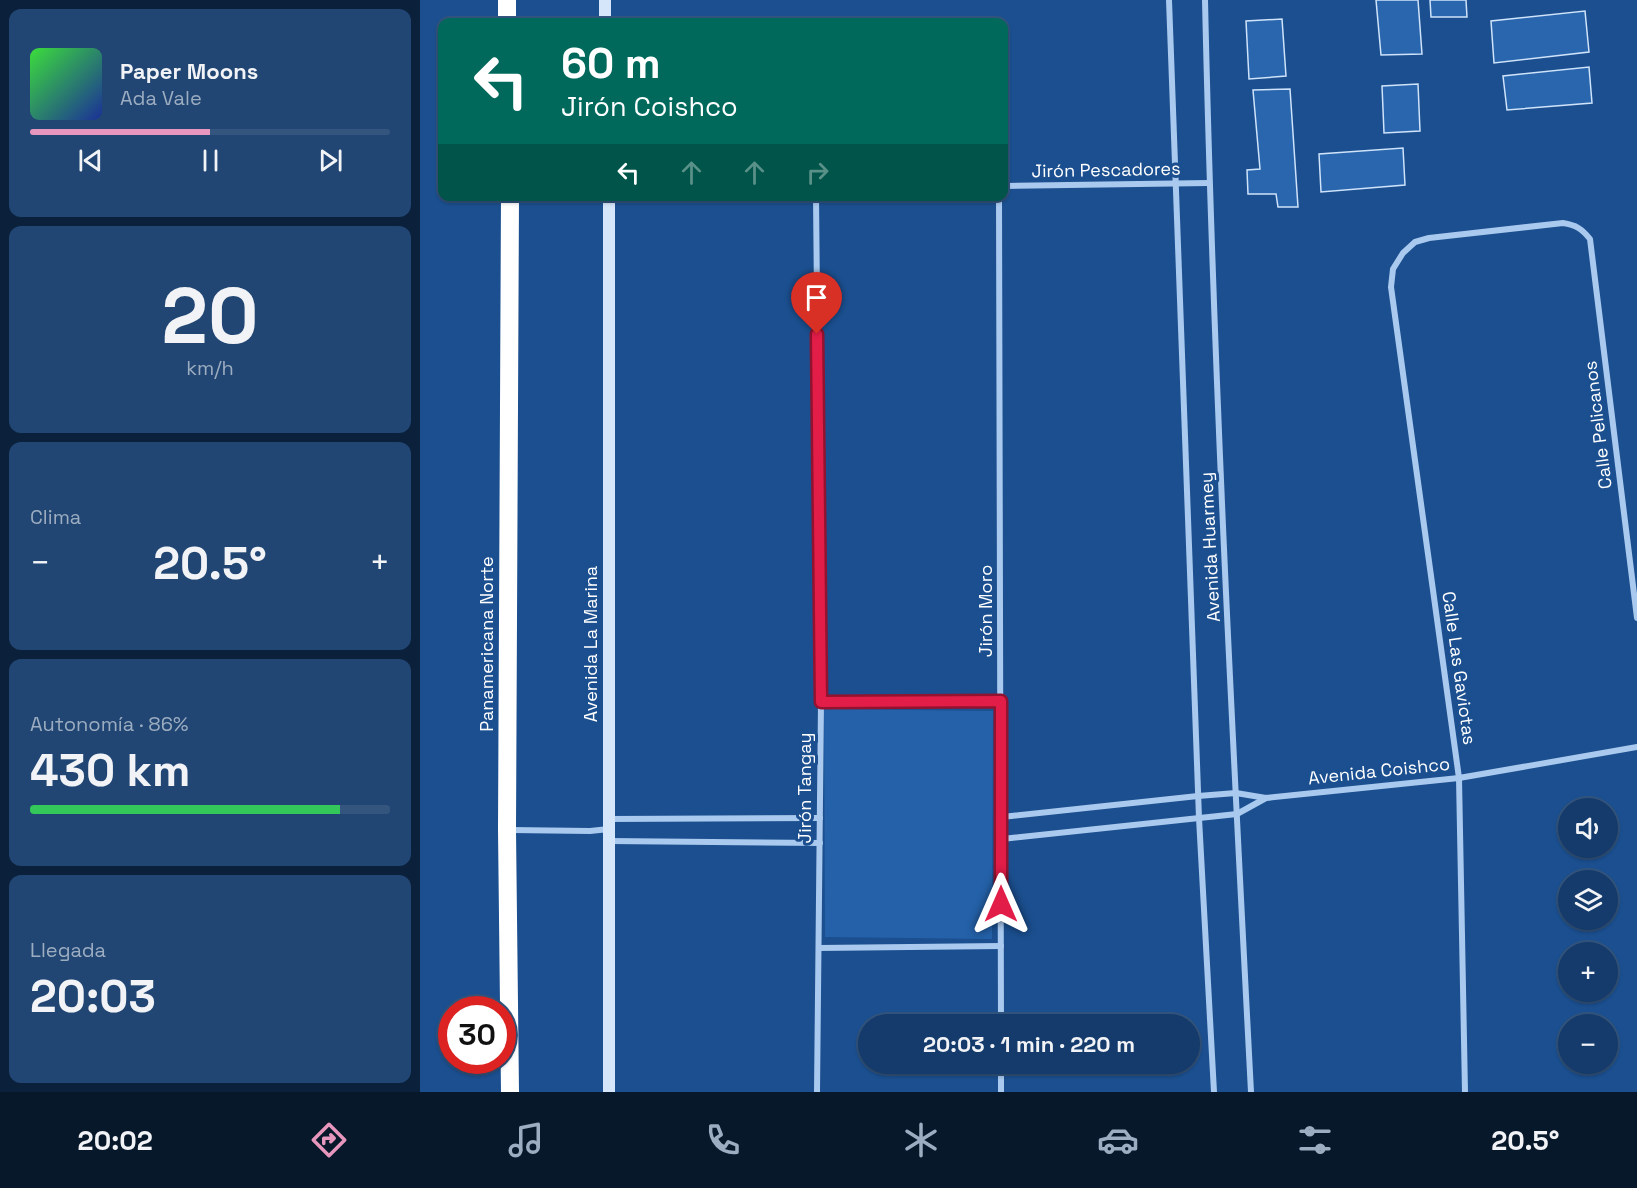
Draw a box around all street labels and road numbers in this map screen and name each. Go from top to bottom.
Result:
street label: Jirón Pescadores [1031,157,1181,182]
street label: Calle Pelicanos [1578,360,1617,490]
street label: Avenida Huarmey [1194,471,1225,623]
street label: Panamericana Norte [475,556,498,732]
street label: Jirón Moro [974,565,997,657]
street label: Avenida La Marina [579,566,602,722]
street label: Calle Las Gaviotas [1437,590,1482,746]
street label: Jirón Tangay [793,733,816,843]
street label: Avenida Coishco [1307,752,1451,789]

